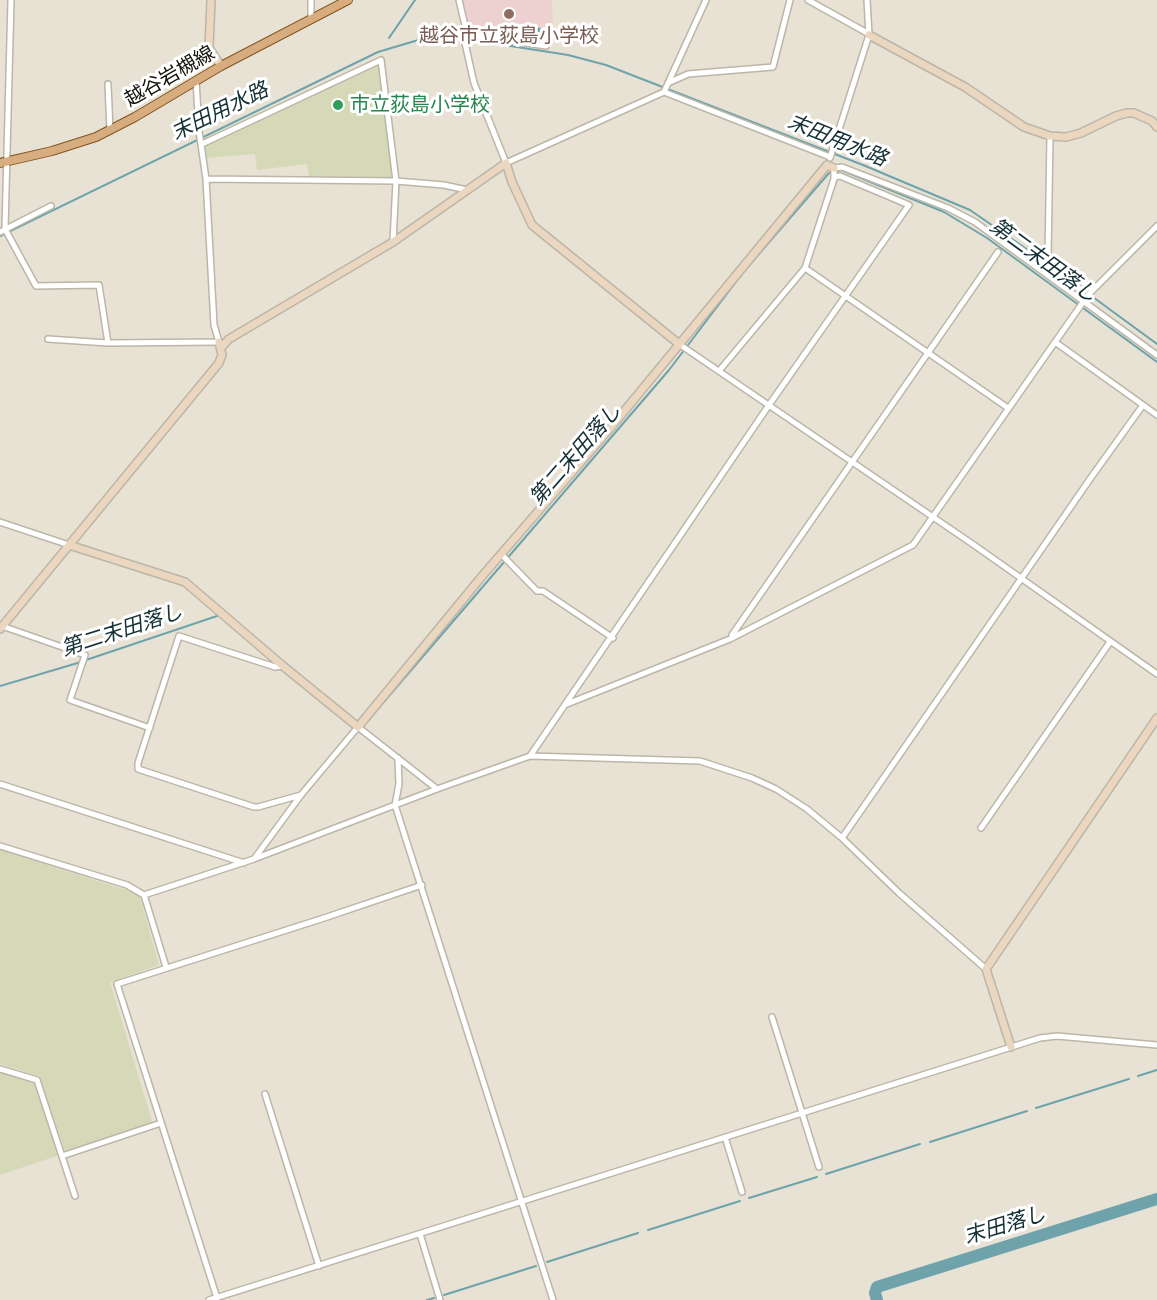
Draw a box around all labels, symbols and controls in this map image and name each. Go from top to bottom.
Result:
marker: 越谷市立荻島小学校 [502,7,516,21]
place label: 越谷市立荻島小学校 [419,24,599,48]
street label: 越谷岩槻線 [121,42,219,112]
water label: 末田用水路 [167,78,273,146]
place label: 市立荻島小学校 [350,93,490,117]
marker: 市立荻島小学校 [331,98,345,112]
water label: 末田用水路 [784,110,890,172]
water label: 第二末田落し [985,214,1101,308]
water label: 第二末田落し [525,399,627,511]
water label: 第二末田落し [58,600,186,662]
water label: 末田落し [961,1202,1049,1250]

